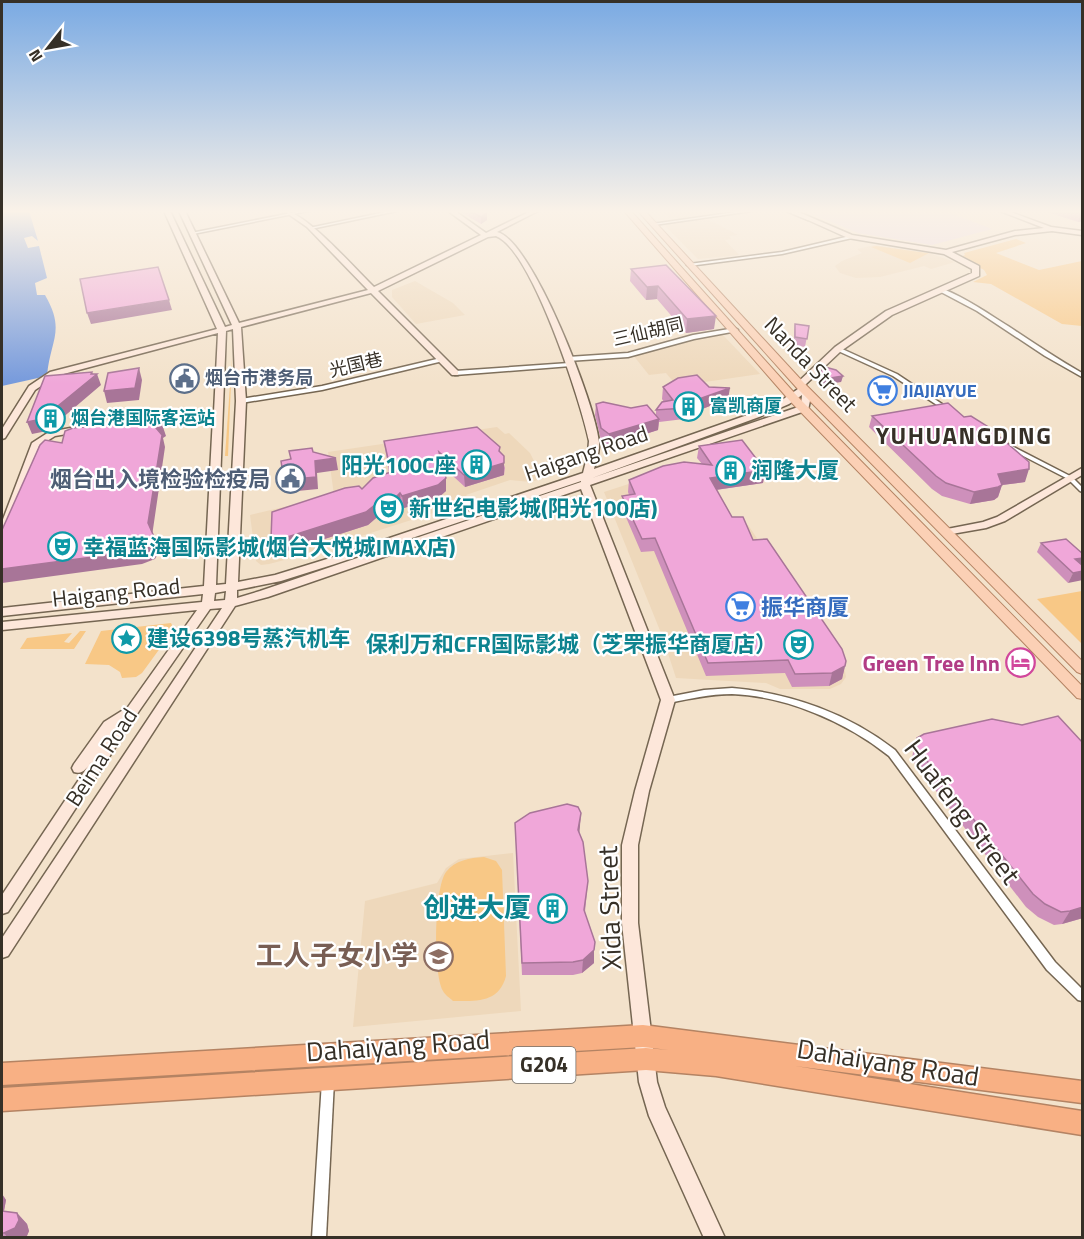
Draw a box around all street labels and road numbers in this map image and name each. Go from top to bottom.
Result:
street label: Nanda Street [756,308,866,420]
street label: 三仙胡同 [610,310,686,353]
street label: 光国巷 [327,345,385,384]
street label: Haigang Road [520,416,652,490]
street label: Haigang Road [50,568,182,616]
street label: Beima Road [56,701,146,813]
street label: Huafeng Street [895,730,1032,893]
street label: Xida Street [586,845,631,971]
street label: Dahaiyang Road [305,1018,491,1071]
street label: Dahaiyang Road [794,1027,982,1096]
road number: G204 [512,1047,576,1083]

